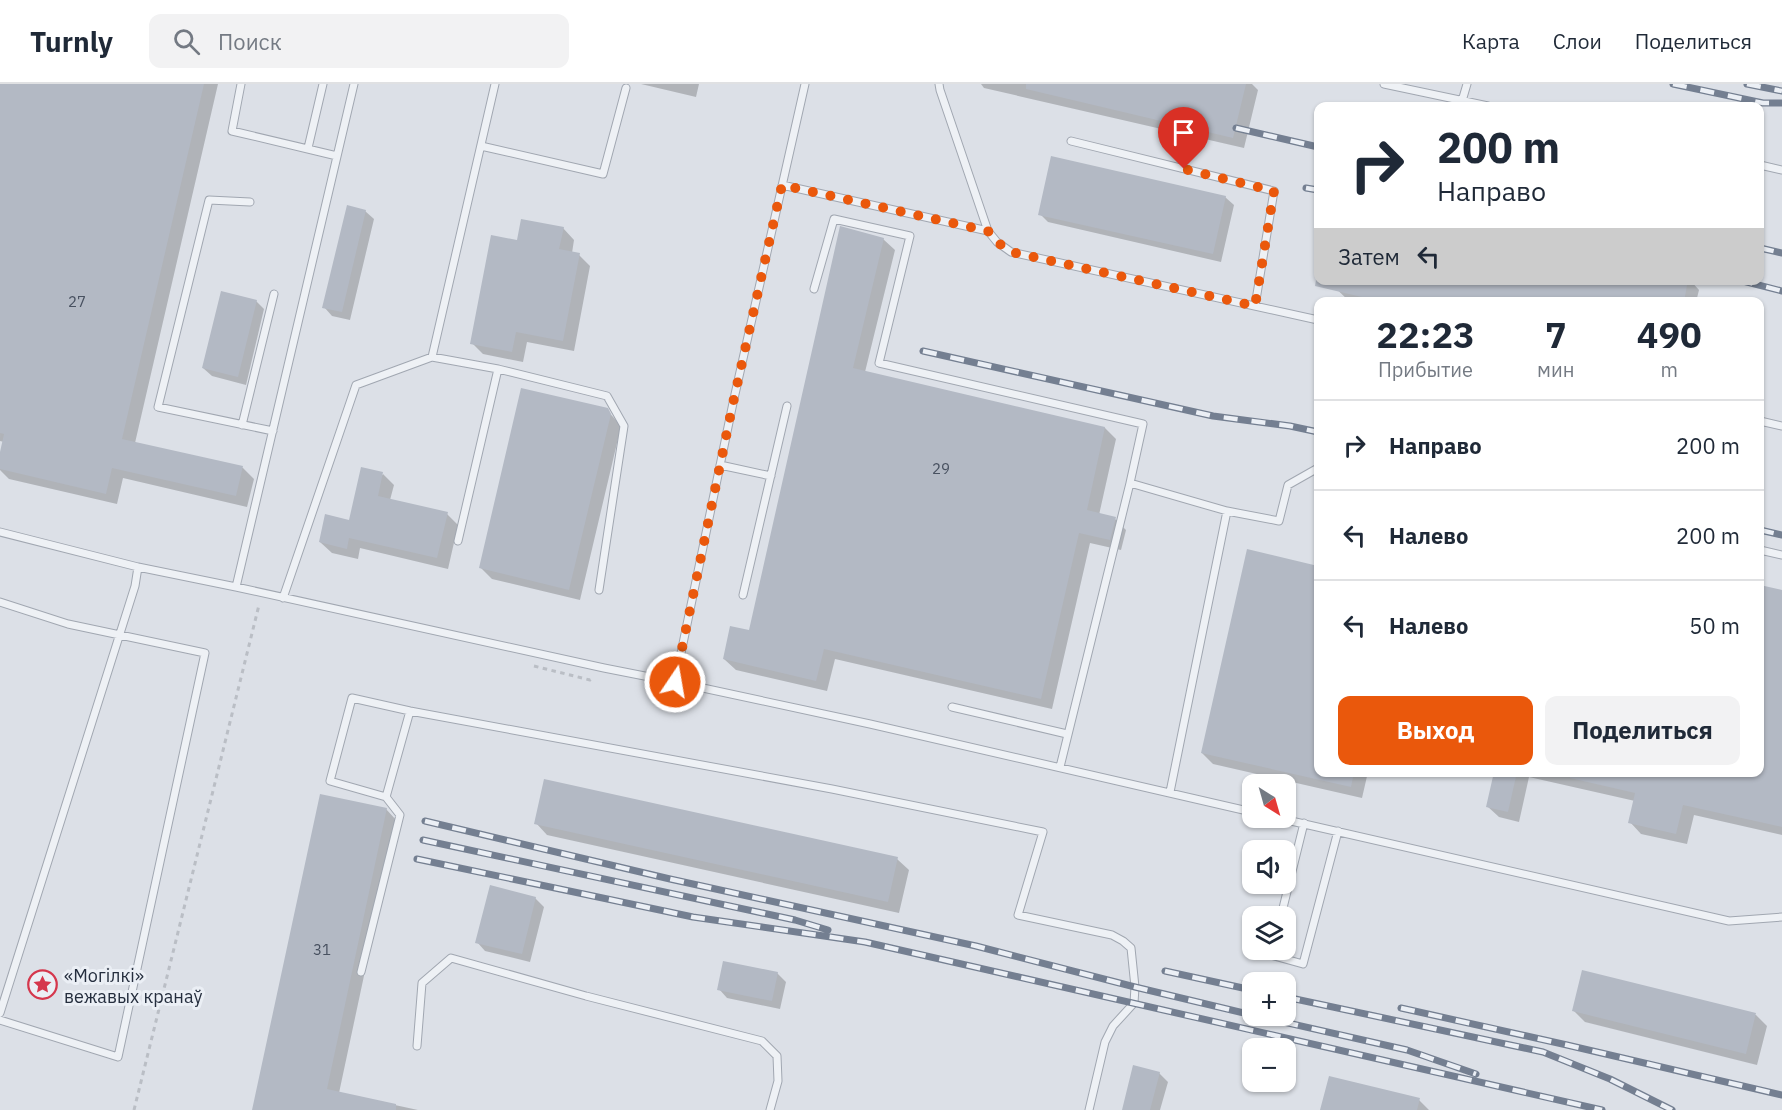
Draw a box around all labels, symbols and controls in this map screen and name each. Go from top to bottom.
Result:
search box [149,14,569,68]
text: Turnly [30,23,113,60]
icon: search [170,25,203,58]
text: Поиск [218,27,282,56]
text: Карта [1462,27,1520,55]
text: Слои [1553,27,1602,55]
text: Поделиться [1635,27,1752,55]
pin [1158,107,1209,169]
icon: arrive [1167,116,1200,149]
text: 200 m [1437,120,1560,175]
icon: right [1338,126,1416,204]
text: Направо [1437,173,1546,208]
icon: left [1412,240,1445,273]
text: Затем [1338,242,1400,271]
house number: 27 [68,292,86,311]
text: 22:23 [1376,311,1475,358]
text: 7 [1545,311,1567,358]
text: 490 [1637,311,1702,358]
text: Прибытие [1378,356,1473,383]
text: мин [1537,356,1574,383]
text: m [1660,356,1678,383]
icon: right [1338,429,1371,462]
text: Направо [1389,431,1482,460]
text: 200 m [1676,431,1740,460]
house number: 29 [932,459,950,478]
icon: left [1338,519,1371,552]
text: Налево [1389,521,1468,550]
text: 200 m [1676,521,1740,550]
icon: left [1338,609,1371,642]
text: Налево [1389,611,1468,640]
text: 50 m [1689,611,1740,640]
position arrow [643,650,707,714]
button: Выход [1338,696,1533,765]
button: Поделиться [1545,696,1740,765]
north arrow [1242,774,1296,828]
map controls [1242,774,1296,1092]
button: sound [1242,840,1296,894]
button: layers [1242,906,1296,960]
house number: 31 [313,940,331,959]
place label: «Могілкі» вежавых кранаў [64,964,202,1008]
place icon: «Могілкі» вежавых кранаў [27,969,59,1001]
button: + [1242,972,1296,1026]
button: − [1242,1038,1296,1092]

